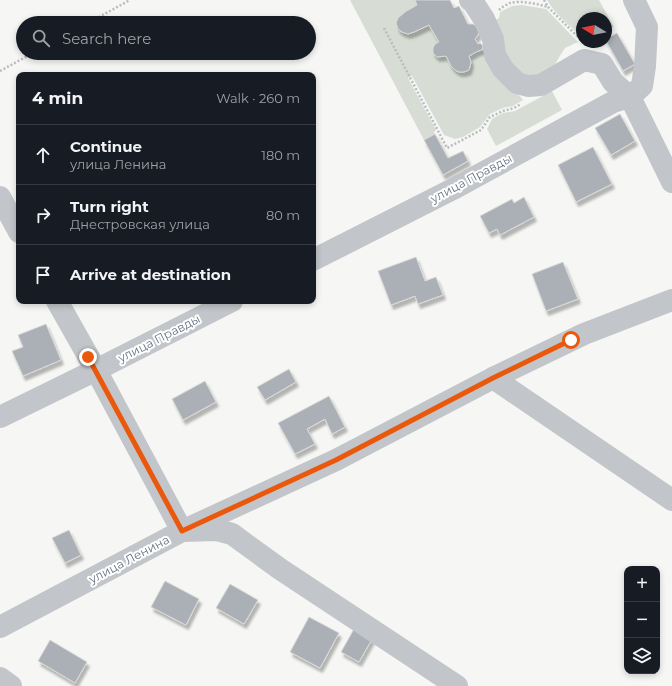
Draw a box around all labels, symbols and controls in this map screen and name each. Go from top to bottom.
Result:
north arrow [576,12,612,48]
search box [16,16,316,60]
icon: search [30,27,52,49]
text: Search here [62,29,151,48]
text: 4 min [32,88,83,108]
text: Walk · 260 m [216,90,300,106]
text: Continue [70,137,142,156]
icon: ahead [32,144,54,166]
text: 180 m [261,147,300,163]
street label: улица Правды [427,150,514,206]
text: улица Ленина [70,156,166,172]
text: Turn right [70,197,149,216]
icon: right [32,204,54,226]
text: 80 m [266,207,300,223]
text: Днестровская улица [70,216,210,232]
icon: arrive [32,264,54,286]
text: Arrive at destination [70,265,231,284]
street label: улица Правды [115,311,203,366]
route start [562,331,580,349]
route end [79,348,97,366]
street label: улица Ленина [85,532,172,587]
map controls [624,566,660,674]
button: + [624,566,660,602]
button: − [624,602,660,638]
button: layers [624,638,660,674]

